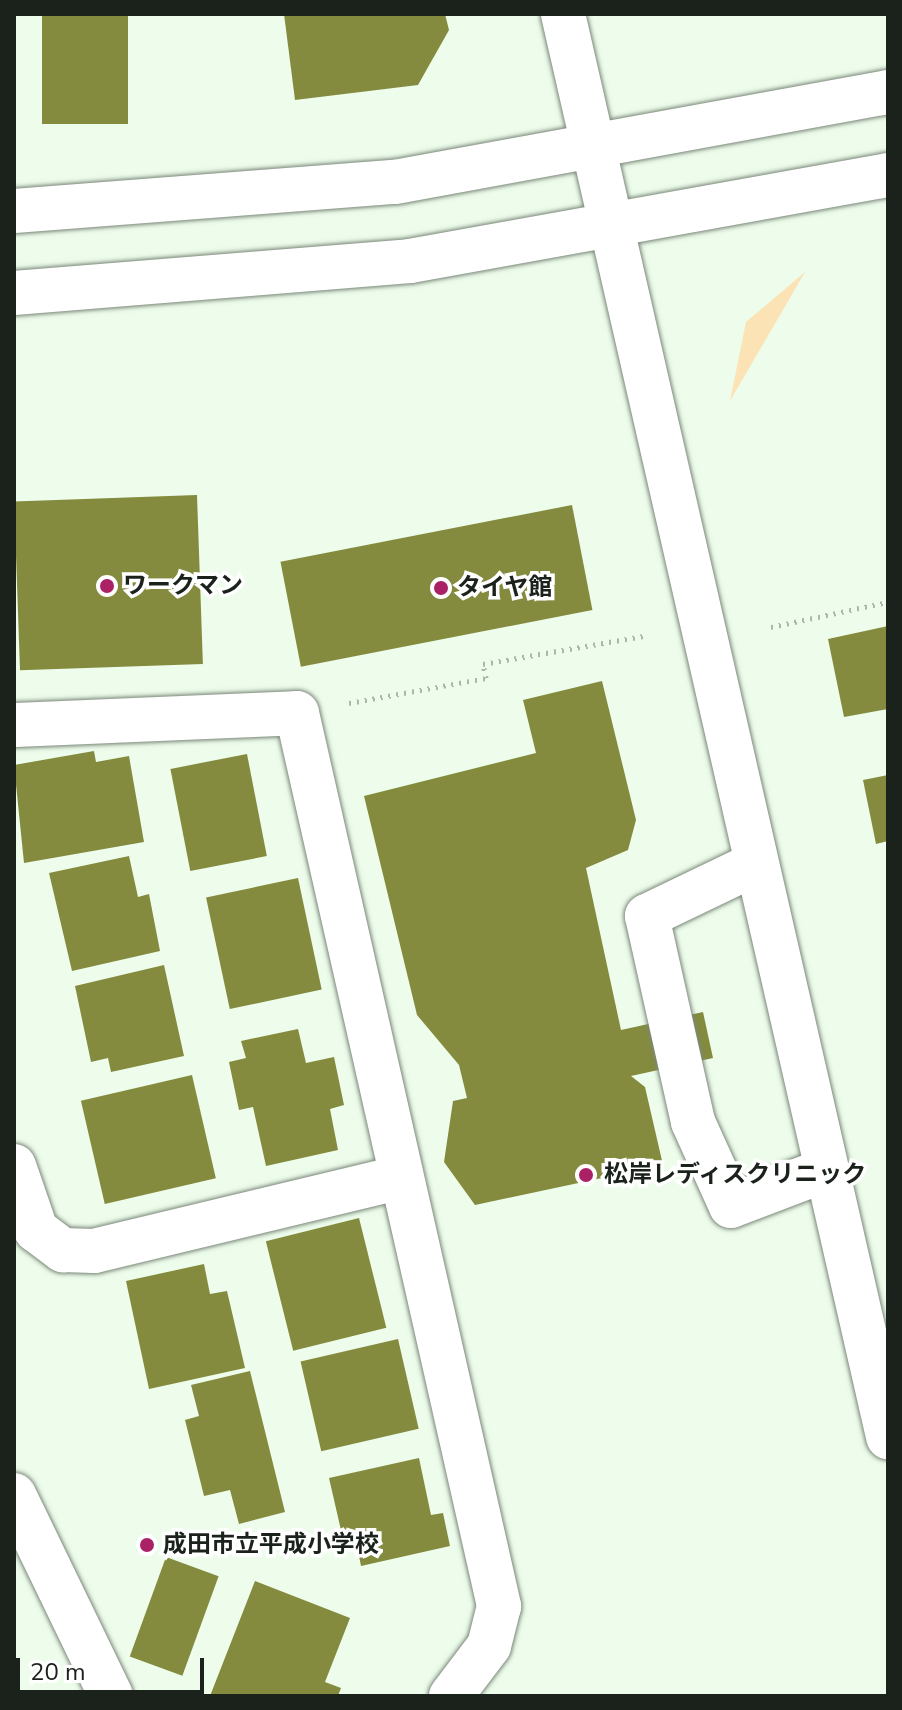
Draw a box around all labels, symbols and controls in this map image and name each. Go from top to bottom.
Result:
place label: ワークマン [123,572,243,600]
place label: タイヤ館 [457,574,553,602]
marker: ワークマン [98,577,116,595]
marker: タイヤ館 [432,579,450,597]
place label: 松岸レディスクリニック [604,1161,868,1189]
marker: 松岸レディスクリニック [575,1164,597,1186]
place label: 成田市立平成小学校 [163,1531,379,1559]
marker: 成田市立平成小学校 [138,1536,156,1554]
scale bar [20,1642,208,1692]
text: 20 m [30,1656,86,1688]

